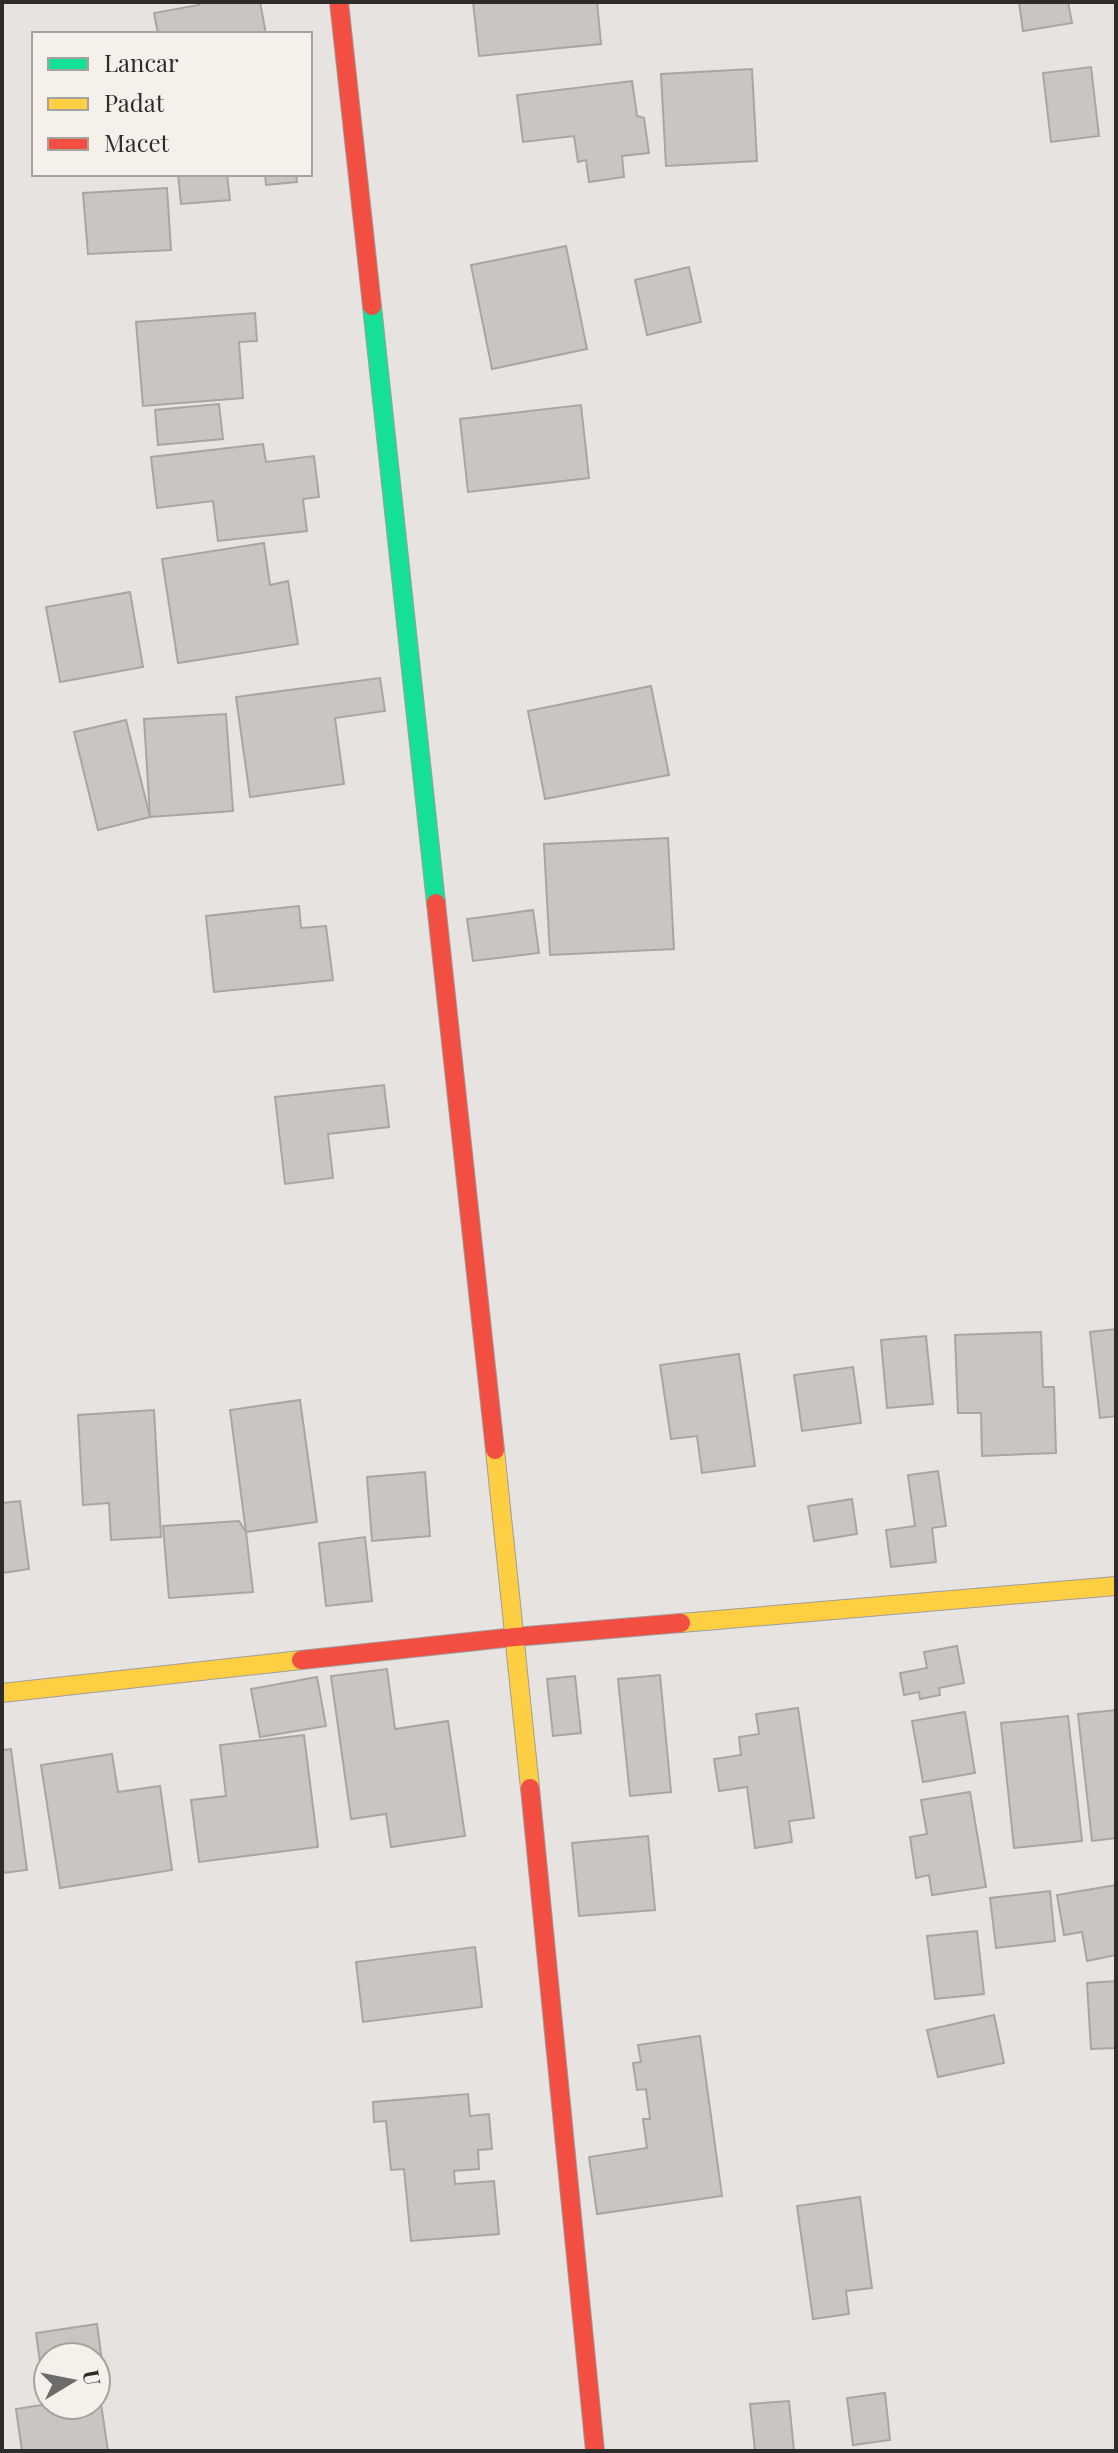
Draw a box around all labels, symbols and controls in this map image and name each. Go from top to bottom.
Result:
legend [32,32,312,176]
text: Lancar [104,46,179,78]
text: Padat [104,86,165,118]
text: Macet [104,126,170,158]
north arrow [32,2341,112,2421]
text: U [77,2367,109,2387]

